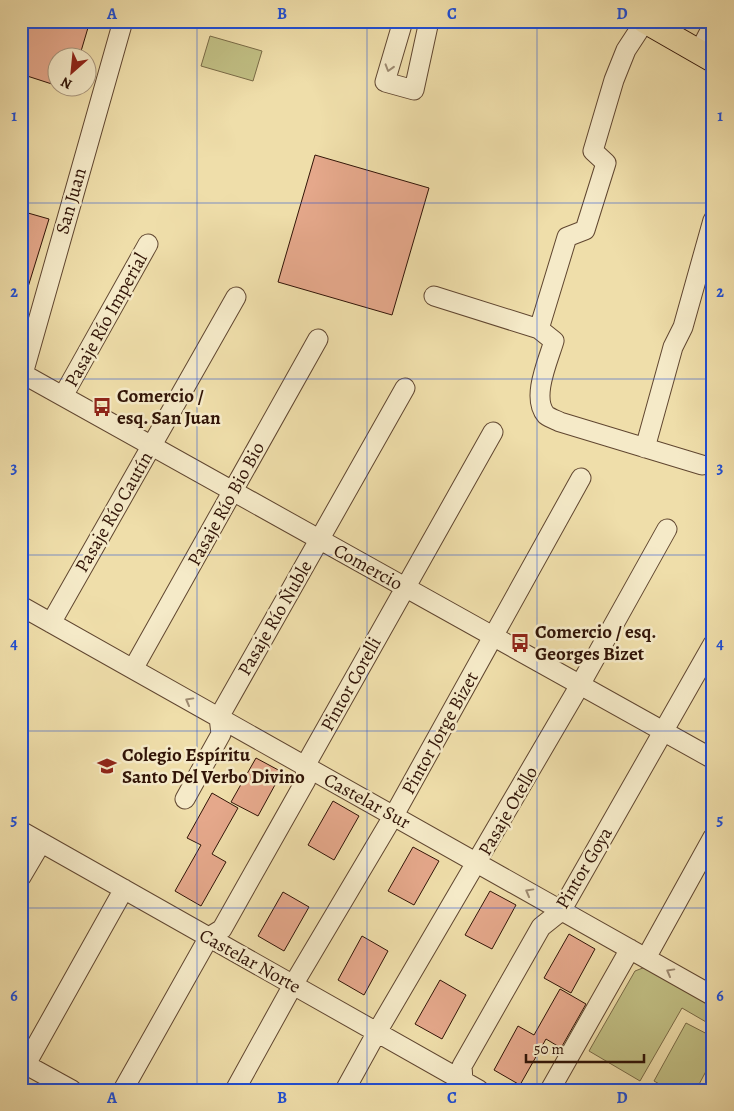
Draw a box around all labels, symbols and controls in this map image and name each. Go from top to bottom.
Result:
text: A [106,3,118,25]
text: B [277,3,287,25]
text: C [447,3,457,25]
text: D [616,3,628,25]
north arrow [48,48,98,98]
one-way arrow [385,63,395,72]
text: N [57,72,75,94]
text: 1 [11,105,17,127]
text: 1 [717,105,723,127]
street label: San Juan [49,165,93,237]
street label: Pasaje Río Imperial [58,248,154,392]
text: 2 [10,281,18,303]
text: 2 [716,281,724,303]
place label: Comercio / esq. San Juan [117,383,221,431]
bus stop icon: Comercio / esq. San Juan [91,396,113,418]
street label: Pasaje Río Bio Bio [181,437,271,571]
street label: Pasaje Río Cautín [69,447,159,577]
text: 3 [11,457,18,479]
text: 3 [717,457,724,479]
street label: Comercio [329,537,407,597]
street label: Pasaje Río Ñuble [231,556,319,680]
place label: Comercio / esq. Georges Bizet [535,619,657,667]
street label: Pintor Corelli [314,632,388,736]
bus stop icon: Comercio / esq. Georges Bizet [509,632,531,654]
text: 4 [10,633,18,655]
text: 4 [716,633,724,655]
street label: Pintor Jorge Bizet [395,667,485,799]
one-way arrow [185,697,194,707]
place label: Colegio Espíritu Santo Del Verbo Divino [122,742,305,790]
school or university icon: Colegio Espíritu Santo Del Verbo Divino [96,755,118,777]
street label: Pasaje Otello [472,762,544,860]
street label: Castelar Sur [319,767,415,835]
text: 5 [11,809,18,831]
text: 5 [717,809,724,831]
street label: Pintor Goya [549,822,619,914]
one-way arrow [525,888,534,898]
street label: Castelar Norte [195,922,305,1000]
one-way arrow [667,968,676,978]
text: 6 [10,985,18,1007]
text: 6 [716,985,724,1007]
scale bar [526,1031,644,1063]
text: 50 m [534,1039,564,1059]
text: A [106,1087,118,1109]
text: B [277,1087,287,1109]
text: C [447,1087,457,1109]
text: D [616,1087,628,1109]

